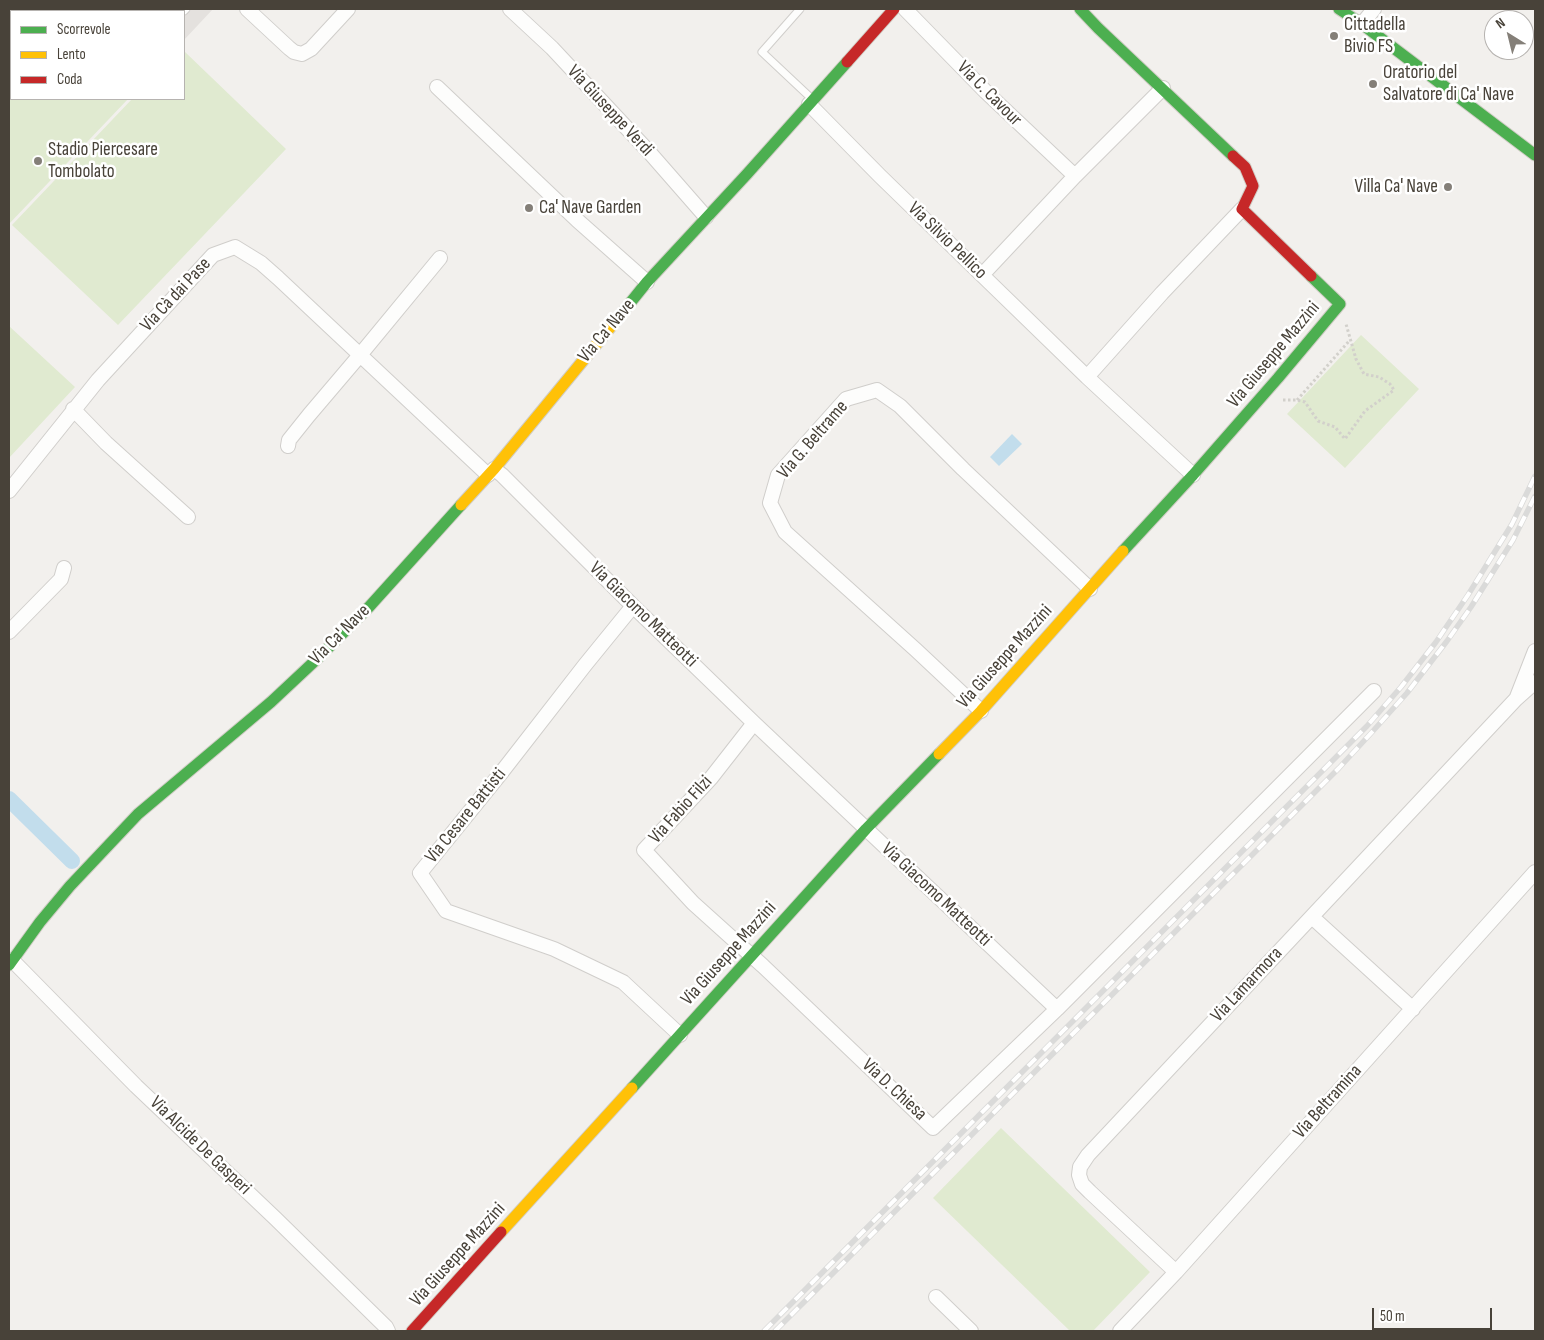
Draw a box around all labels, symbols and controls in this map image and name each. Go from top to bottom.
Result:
legend [10,10,185,100]
north arrow [1484,10,1534,60]
place label: Cittadella Bivio FS [1344,14,1405,58]
text: N [1492,14,1508,32]
text: Scorrevole [57,20,111,39]
marker: Cittadella Bivio FS [1328,30,1340,42]
text: Lento [57,45,86,64]
street label: Via C. Cavour [952,57,1026,131]
street label: Via Giuseppe Verdi [562,61,658,161]
place label: Oratorio del Salvatore di Ca' Nave [1383,62,1514,106]
text: Coda [57,70,82,89]
marker: Oratorio del Salvatore di Ca' Nave [1367,78,1379,90]
place label: Stadio Piercesare Tombolato [48,139,158,183]
marker: Stadio Piercesare Tombolato [32,155,44,167]
place label: Villa Ca' Nave [1355,176,1438,198]
marker: Villa Ca' Nave [1442,181,1454,193]
place label: Ca' Nave Garden [539,197,641,219]
street label: Via Silvio Pellico [903,198,991,284]
marker: Ca' Nave Garden [523,202,535,214]
street label: Via Cà dai Pase [136,253,216,337]
street label: Via Ca' Nave [574,294,640,368]
street label: Via Giuseppe Mazzini [1223,297,1325,413]
street label: Via G. Beltrame [773,396,853,484]
street label: Via Giacomo Matteotti [584,557,702,673]
street label: Via Ca' Nave [305,600,375,670]
street label: Via Giuseppe Mazzini [952,600,1058,714]
street label: Via Cesare Battisti [421,764,511,868]
street label: Via Fabio Filzi [644,771,718,849]
street label: Via Giacomo Matteotti [876,838,996,952]
street label: Via Giuseppe Mazzini [676,897,782,1011]
street label: Via Lamarmora [1207,943,1287,1027]
street label: Via D. Chiesa [857,1054,931,1126]
street label: Via Beltramina [1289,1060,1367,1144]
street label: Via Alcide De Gasperi [145,1092,255,1200]
street label: Via Giuseppe Mazzini [405,1198,511,1312]
scale bar [1374,1298,1494,1330]
text: 50 m [1380,1307,1405,1326]

